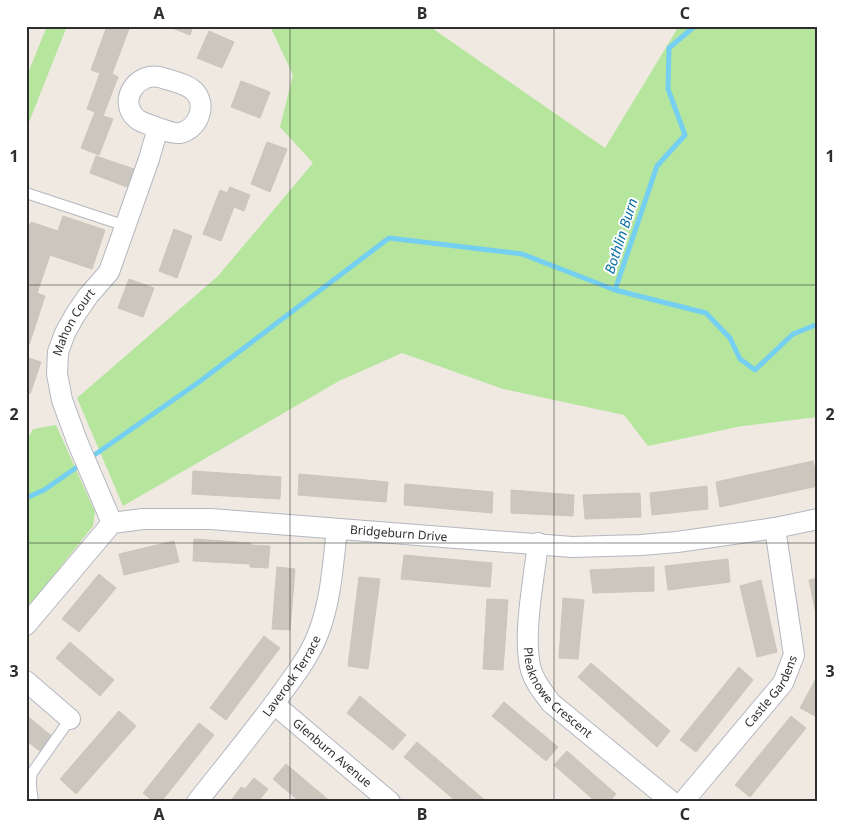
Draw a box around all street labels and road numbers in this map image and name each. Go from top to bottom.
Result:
street label: Mahon Court [48,284,99,358]
street label: Bridgeburn Drive [350,521,448,545]
street label: Laverock Terrace [258,632,325,720]
street label: Pleaknowe Crescent [520,646,597,742]
street label: Castle Gardens [740,652,801,731]
street label: Glenburn Avenue [289,714,376,791]

